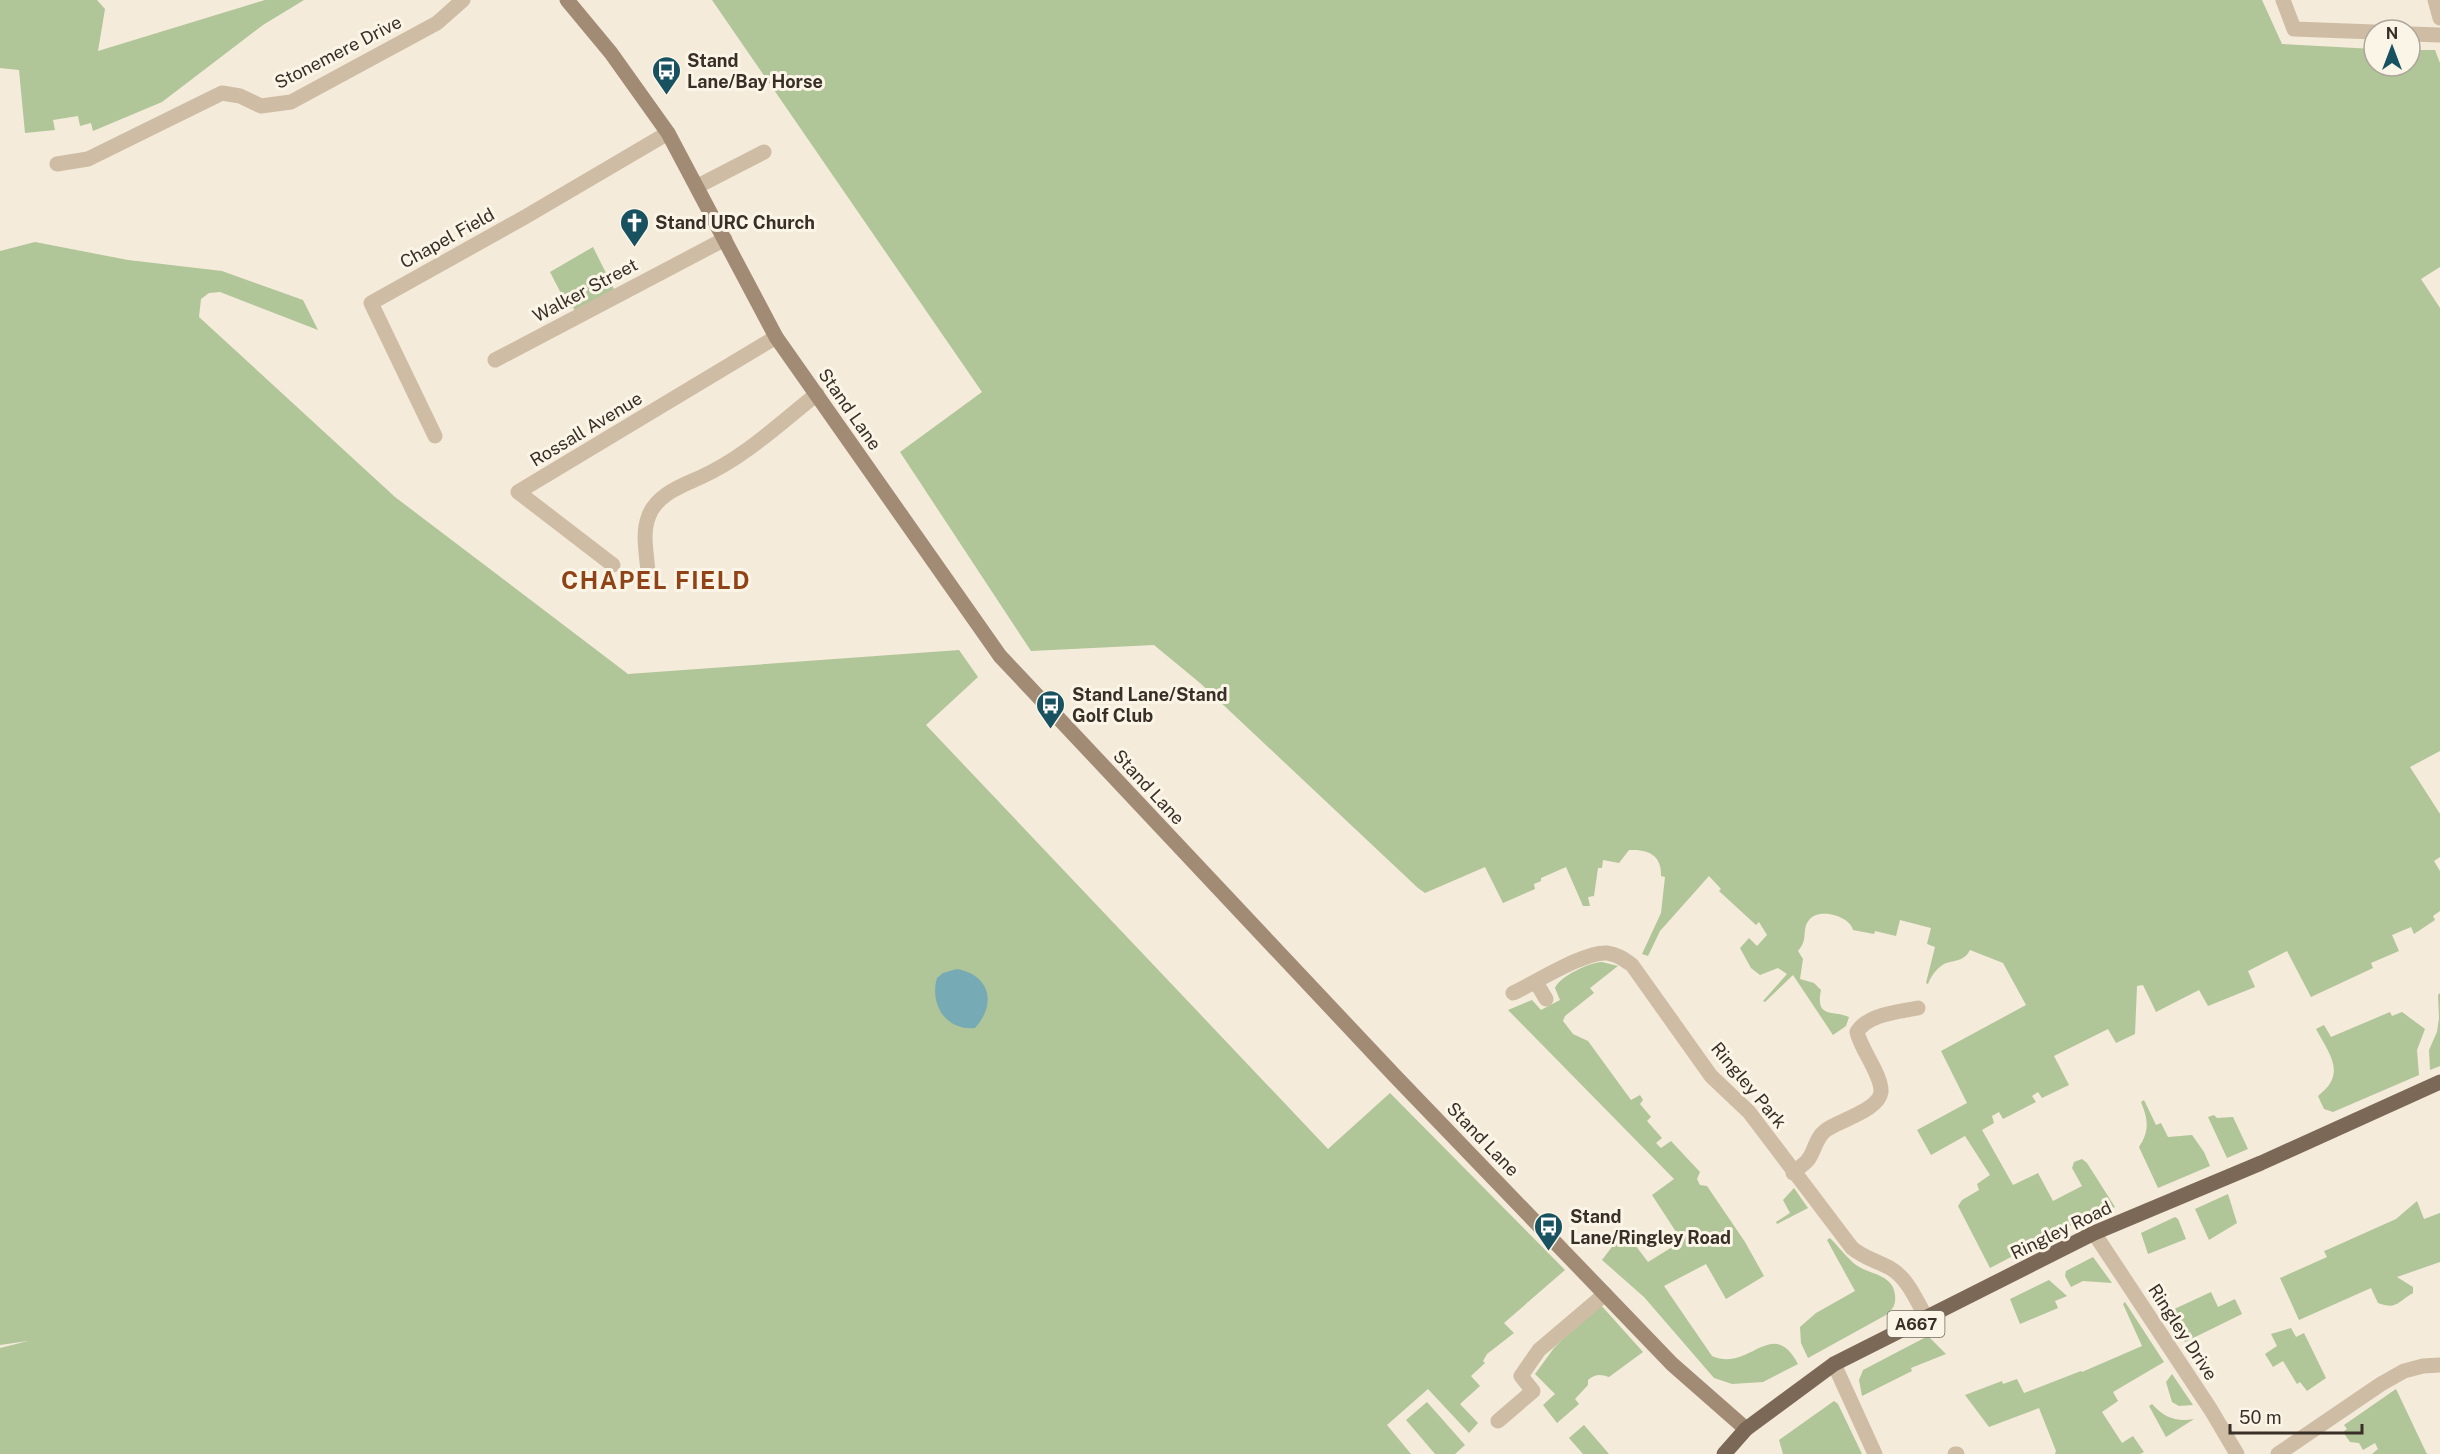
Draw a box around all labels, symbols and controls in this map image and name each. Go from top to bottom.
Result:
street label: Stonemere Drive [271,11,405,93]
north arrow [2362,18,2422,78]
text: N [2386,24,2398,43]
place label: Stand Lane/Bay Horse [687,50,823,92]
bus stop icon: Stand Lane/Bay Horse [650,54,682,96]
street label: Chapel Field [396,203,498,273]
church icon: Stand URC Church [618,206,650,248]
place label: Stand URC Church [655,212,815,233]
street label: Walker Street [529,254,641,326]
street label: Stand Lane [814,364,886,454]
street label: Rossall Avenue [526,387,646,471]
district label: CHAPEL FIELD [561,566,751,594]
place label: Stand Lane/Stand Golf Club [1072,684,1227,726]
bus stop icon: Stand Lane/Stand Golf Club [1035,688,1067,730]
street label: Stand Lane [1109,745,1189,829]
street label: Ringley Park [1707,1038,1791,1132]
street label: Stand Lane [1443,1098,1523,1180]
street label: Ringley Road [2007,1196,2115,1264]
place label: Stand Lane/Ringley Road [1570,1206,1731,1248]
bus stop icon: Stand Lane/Ringley Road [1533,1210,1565,1252]
street label: Ringley Drive [2144,1280,2222,1384]
road number: A667 [1888,1311,1944,1337]
scale bar [2230,1397,2362,1435]
text: 50 m [2239,1407,2282,1428]

